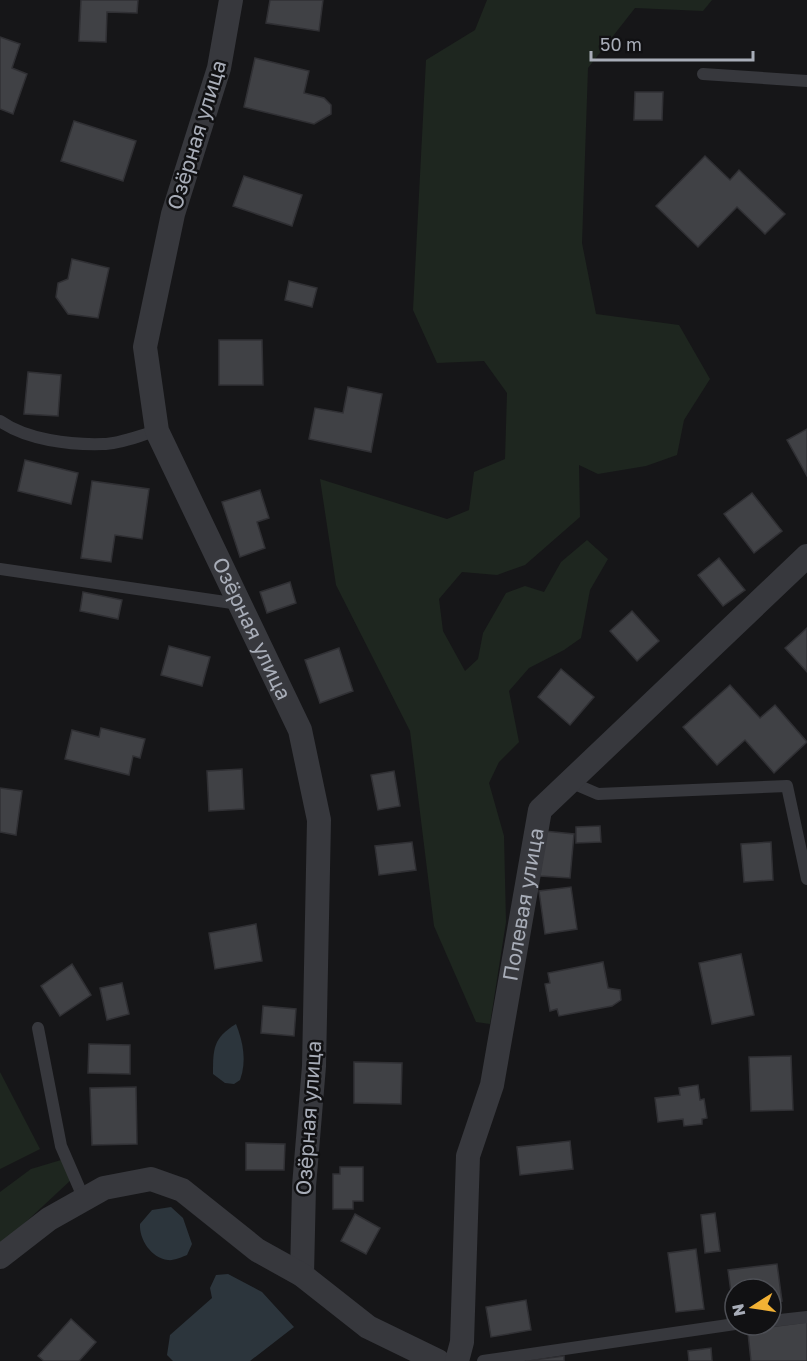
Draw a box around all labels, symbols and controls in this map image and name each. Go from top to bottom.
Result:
scale bar [591,24,753,62]
text: 50 m [600,33,642,55]
street label: Озёрная улица [161,57,231,213]
street label: Озёрная улица [207,553,298,704]
street label: Полевая улица [496,826,549,983]
street label: Озёрная улица [290,1040,326,1196]
north arrow [723,1277,783,1337]
text: N [727,1302,749,1318]

